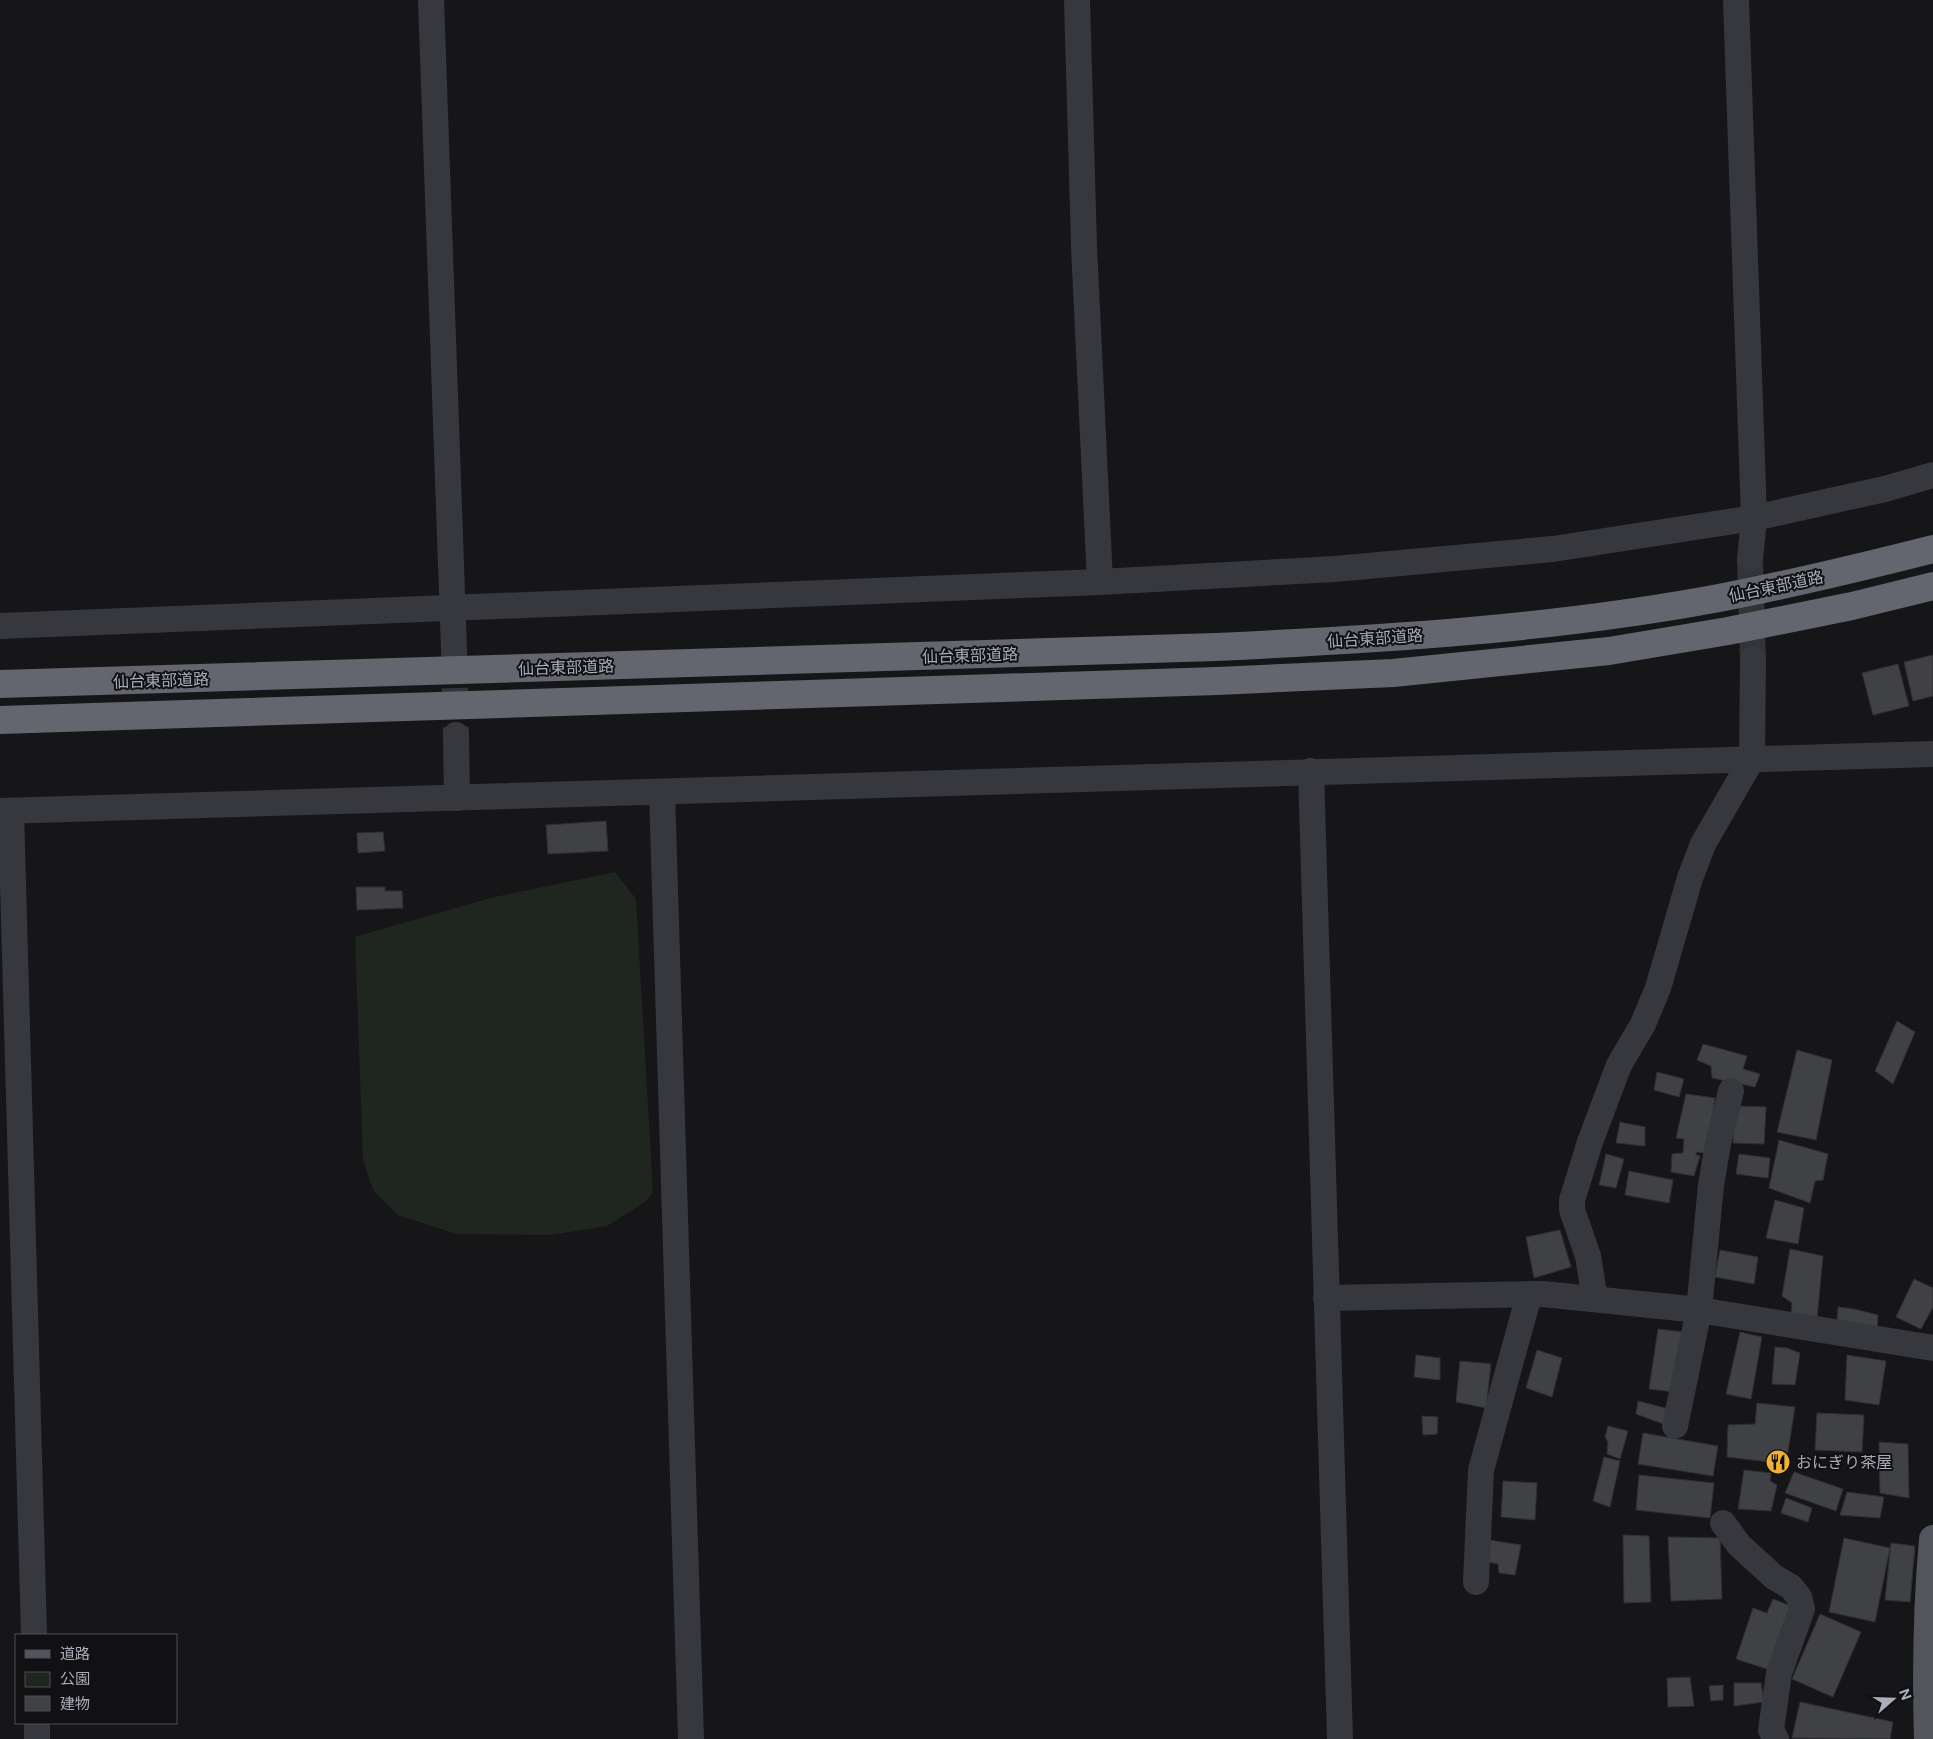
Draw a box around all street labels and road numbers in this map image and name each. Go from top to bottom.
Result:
street label: 仙台東部道路 [1727,567,1825,606]
street label: 仙台東部道路 [1326,626,1424,651]
street label: 仙台東部道路 [922,644,1018,667]
street label: 仙台東部道路 [518,656,614,679]
street label: 仙台東部道路 [113,669,209,692]

